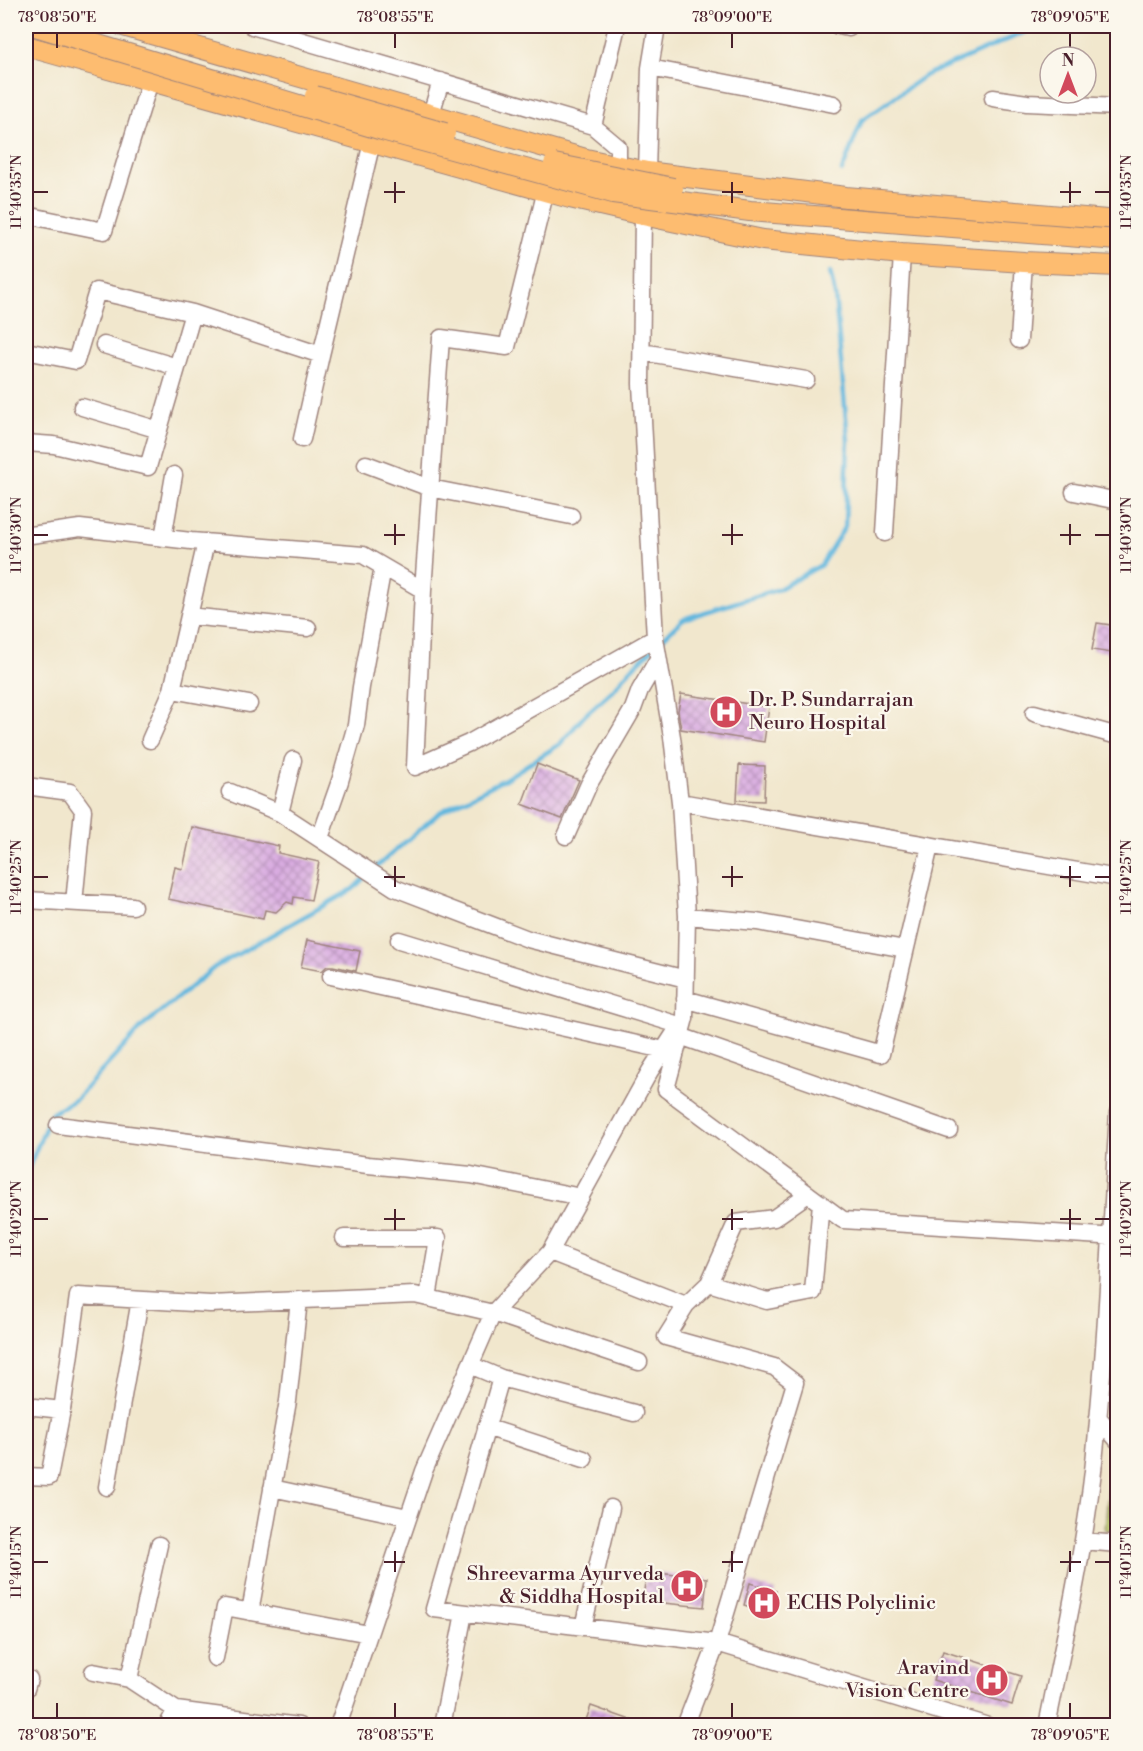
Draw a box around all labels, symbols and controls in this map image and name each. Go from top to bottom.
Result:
text: 78°08'50"E [18,8,96,27]
text: 78°08'55"E [356,8,434,27]
text: 78°09'00"E [692,8,772,27]
text: 78°09'05"E [1031,8,1109,27]
north arrow [1038,45,1098,105]
text: N [1062,51,1075,71]
text: 11°40'35"N [7,155,26,229]
text: 11°40'35"N [1117,155,1136,229]
text: 11°40'30"N [7,497,26,573]
text: 11°40'30"N [1117,497,1136,573]
place label: Dr. P. Sundarrajan Neuro Hospital [749,688,914,736]
hospital icon: Dr. P. Sundarrajan Neuro Hospital [708,694,744,730]
text: 11°40'25"N [7,840,26,915]
text: 11°40'25"N [1117,840,1136,915]
text: 11°40'20"N [7,1181,26,1257]
text: 11°40'20"N [1117,1181,1136,1257]
text: 11°40'15"N [7,1526,26,1598]
text: 11°40'15"N [1117,1526,1136,1598]
place label: Shreevarma Ayurveda & Siddha Hospital [467,1562,665,1610]
hospital icon: Shreevarma Ayurveda & Siddha Hospital [669,1568,705,1604]
hospital icon: ECHS Polyclinic [746,1585,782,1621]
place label: ECHS Polyclinic [787,1591,936,1616]
place label: Aravind Vision Centre [844,1656,970,1704]
hospital icon: Aravind Vision Centre [974,1662,1010,1698]
text: 78°08'50"E [18,1726,96,1745]
text: 78°08'55"E [356,1726,434,1745]
text: 78°09'00"E [692,1726,772,1745]
text: 78°09'05"E [1031,1726,1109,1745]

